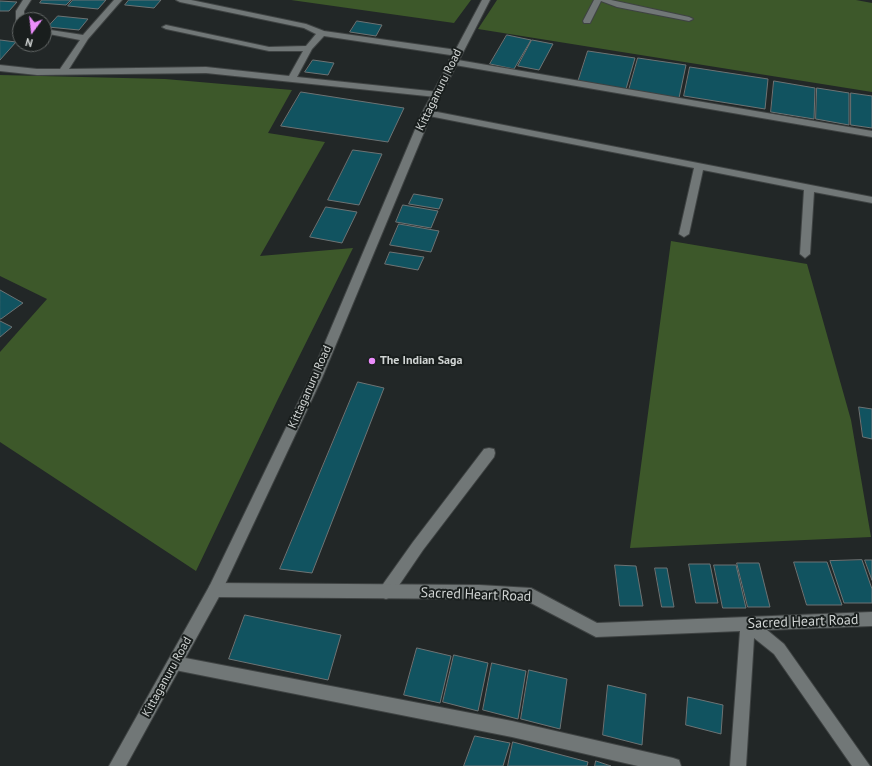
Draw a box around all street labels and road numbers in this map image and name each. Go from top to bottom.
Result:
street label: Kittaganuru Road [413,47,465,133]
street label: Kittaganuru Road [285,343,335,431]
street label: Sacred Heart Road [420,585,532,605]
street label: Sacred Heart Road [747,612,859,632]
street label: Kittaganuru Road [139,634,195,720]

